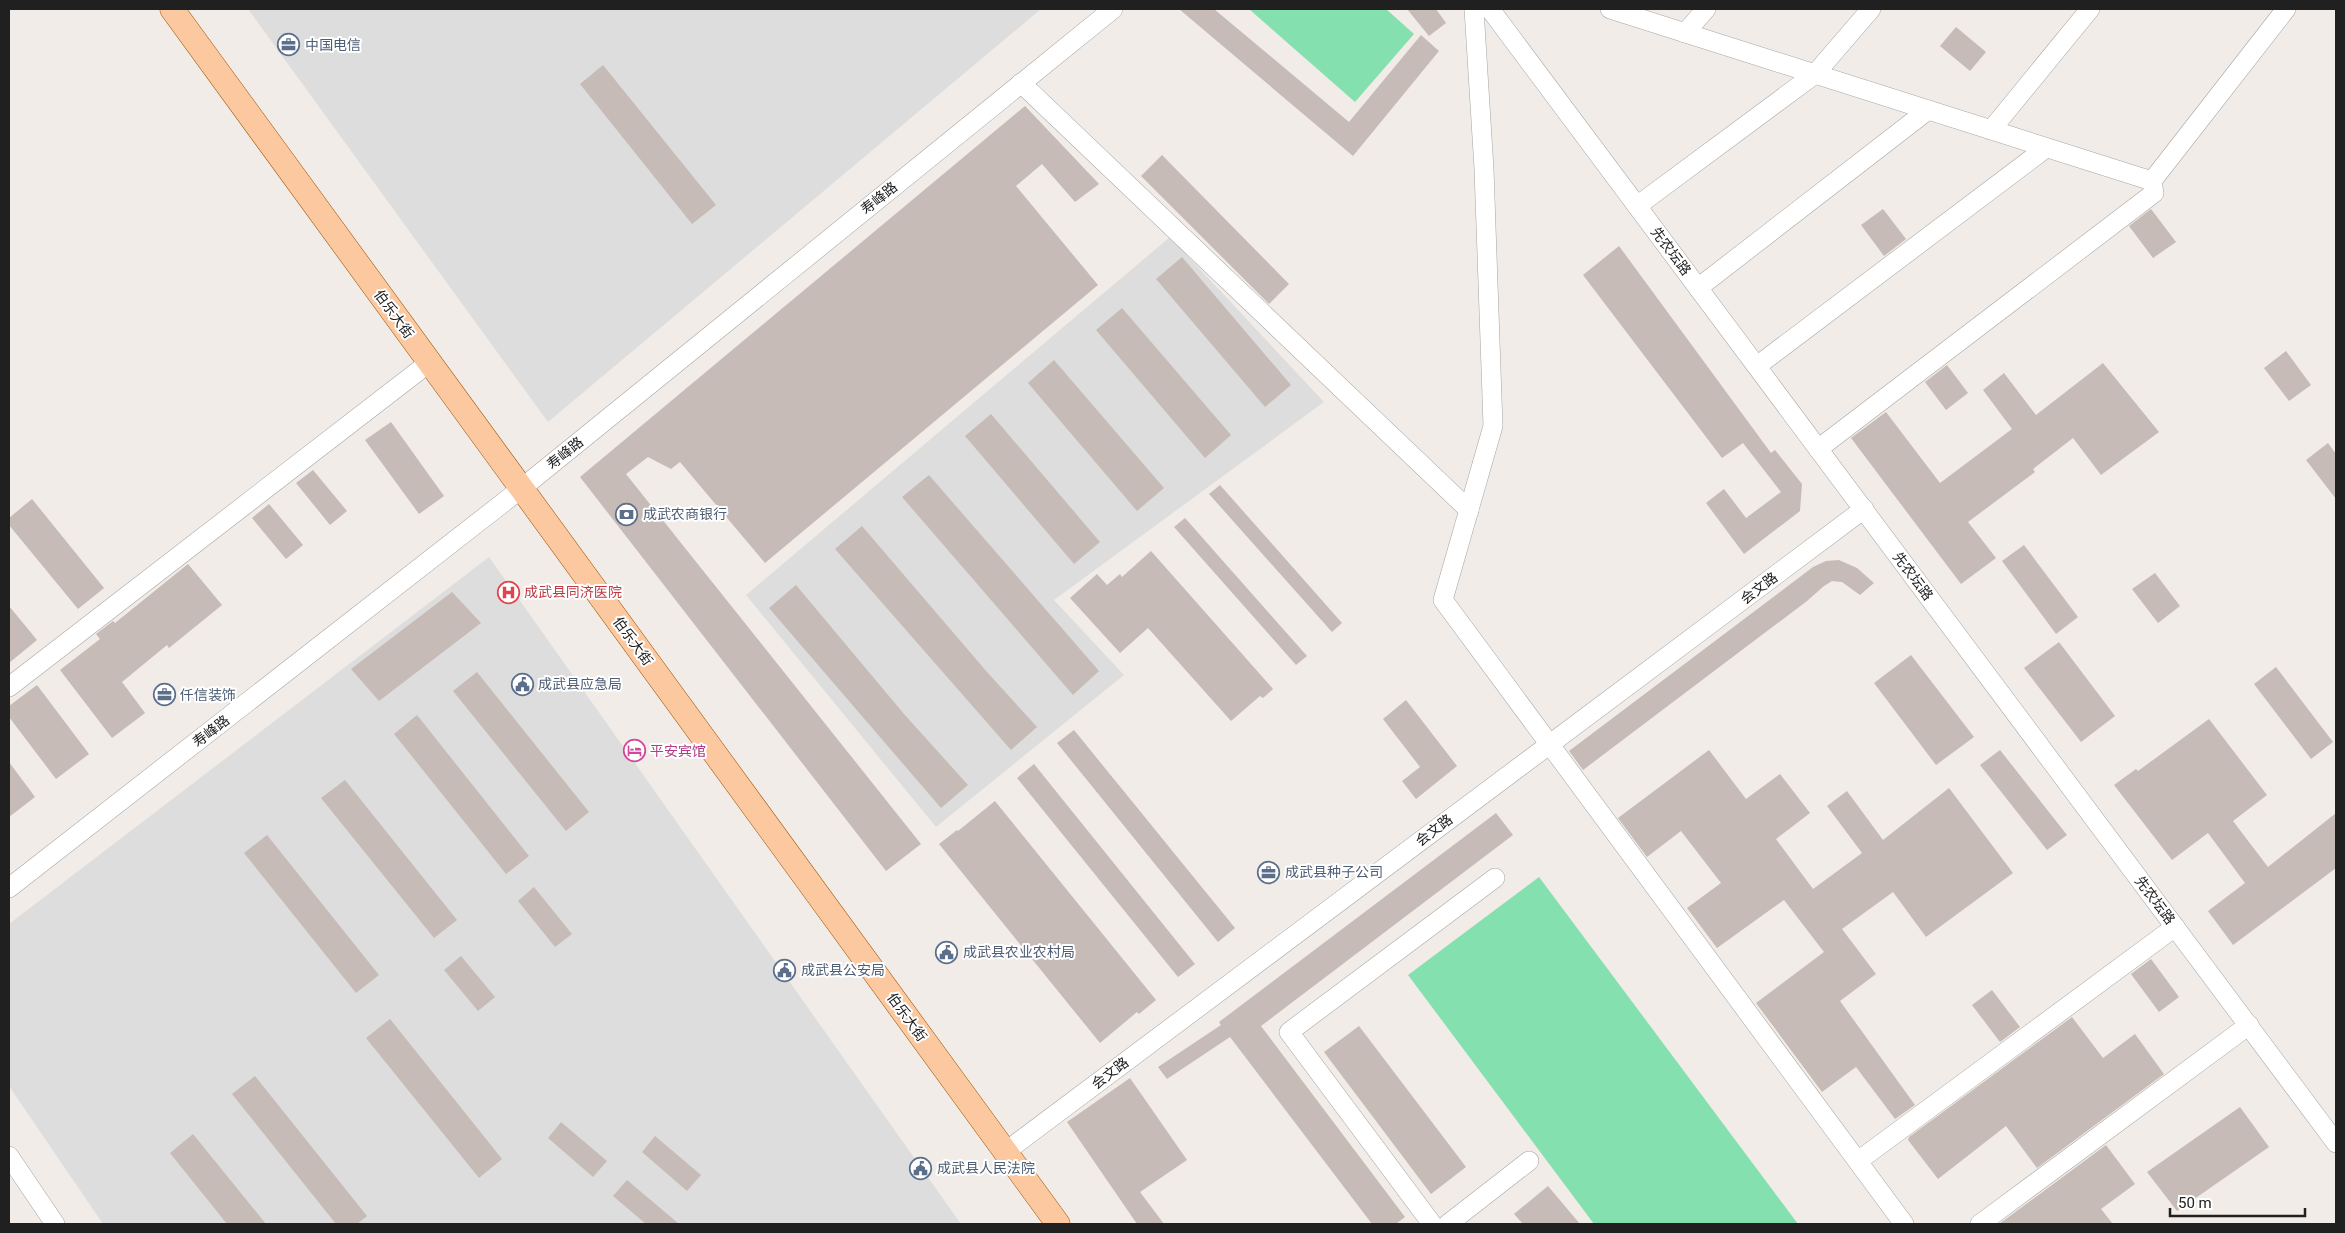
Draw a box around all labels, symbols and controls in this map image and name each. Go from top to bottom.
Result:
office icon: 中国电信 [277,33,301,57]
place label: 中国电信 [305,37,361,53]
street label: 寿峰路 [858,179,900,217]
street label: 先农坛路 [1648,224,1694,278]
street label: 伯乐大街 [371,287,417,341]
street label: 寿峰路 [544,434,586,472]
bank icon: 成武农商银行 [615,502,639,526]
place label: 成武农商银行 [643,506,727,522]
street label: 先农坛路 [1890,549,1936,603]
street label: 会文路 [1737,569,1781,607]
hospital icon: 成武县同济医院 [496,580,520,604]
place label: 成武县同济医院 [524,584,622,600]
street label: 伯乐大街 [610,614,656,668]
public building icon: 成武县应急局 [510,672,534,696]
place label: 成武县应急局 [538,676,622,692]
office icon: 仟信装饰 [152,683,176,707]
place label: 仟信装饰 [180,687,236,703]
street label: 寿峰路 [190,712,232,750]
hotel icon: 平安宾馆 [622,739,646,763]
place label: 平安宾馆 [650,743,706,759]
street label: 会文路 [1412,811,1456,849]
office icon: 成武县种子公司 [1257,860,1281,884]
place label: 成武县种子公司 [1285,864,1383,880]
street label: 先农坛路 [2132,873,2178,927]
public building icon: 成武县农业农村局 [935,940,959,964]
place label: 成武县农业农村局 [963,944,1075,960]
public building icon: 成武县公安局 [773,958,797,982]
place label: 成武县公安局 [801,962,885,978]
street label: 伯乐大街 [884,990,930,1044]
street label: 会文路 [1088,1054,1132,1092]
public building icon: 成武县人民法院 [909,1156,933,1180]
place label: 成武县人民法院 [937,1160,1035,1176]
scale bar [2170,1186,2305,1218]
text: 50 m [2178,1194,2212,1212]

